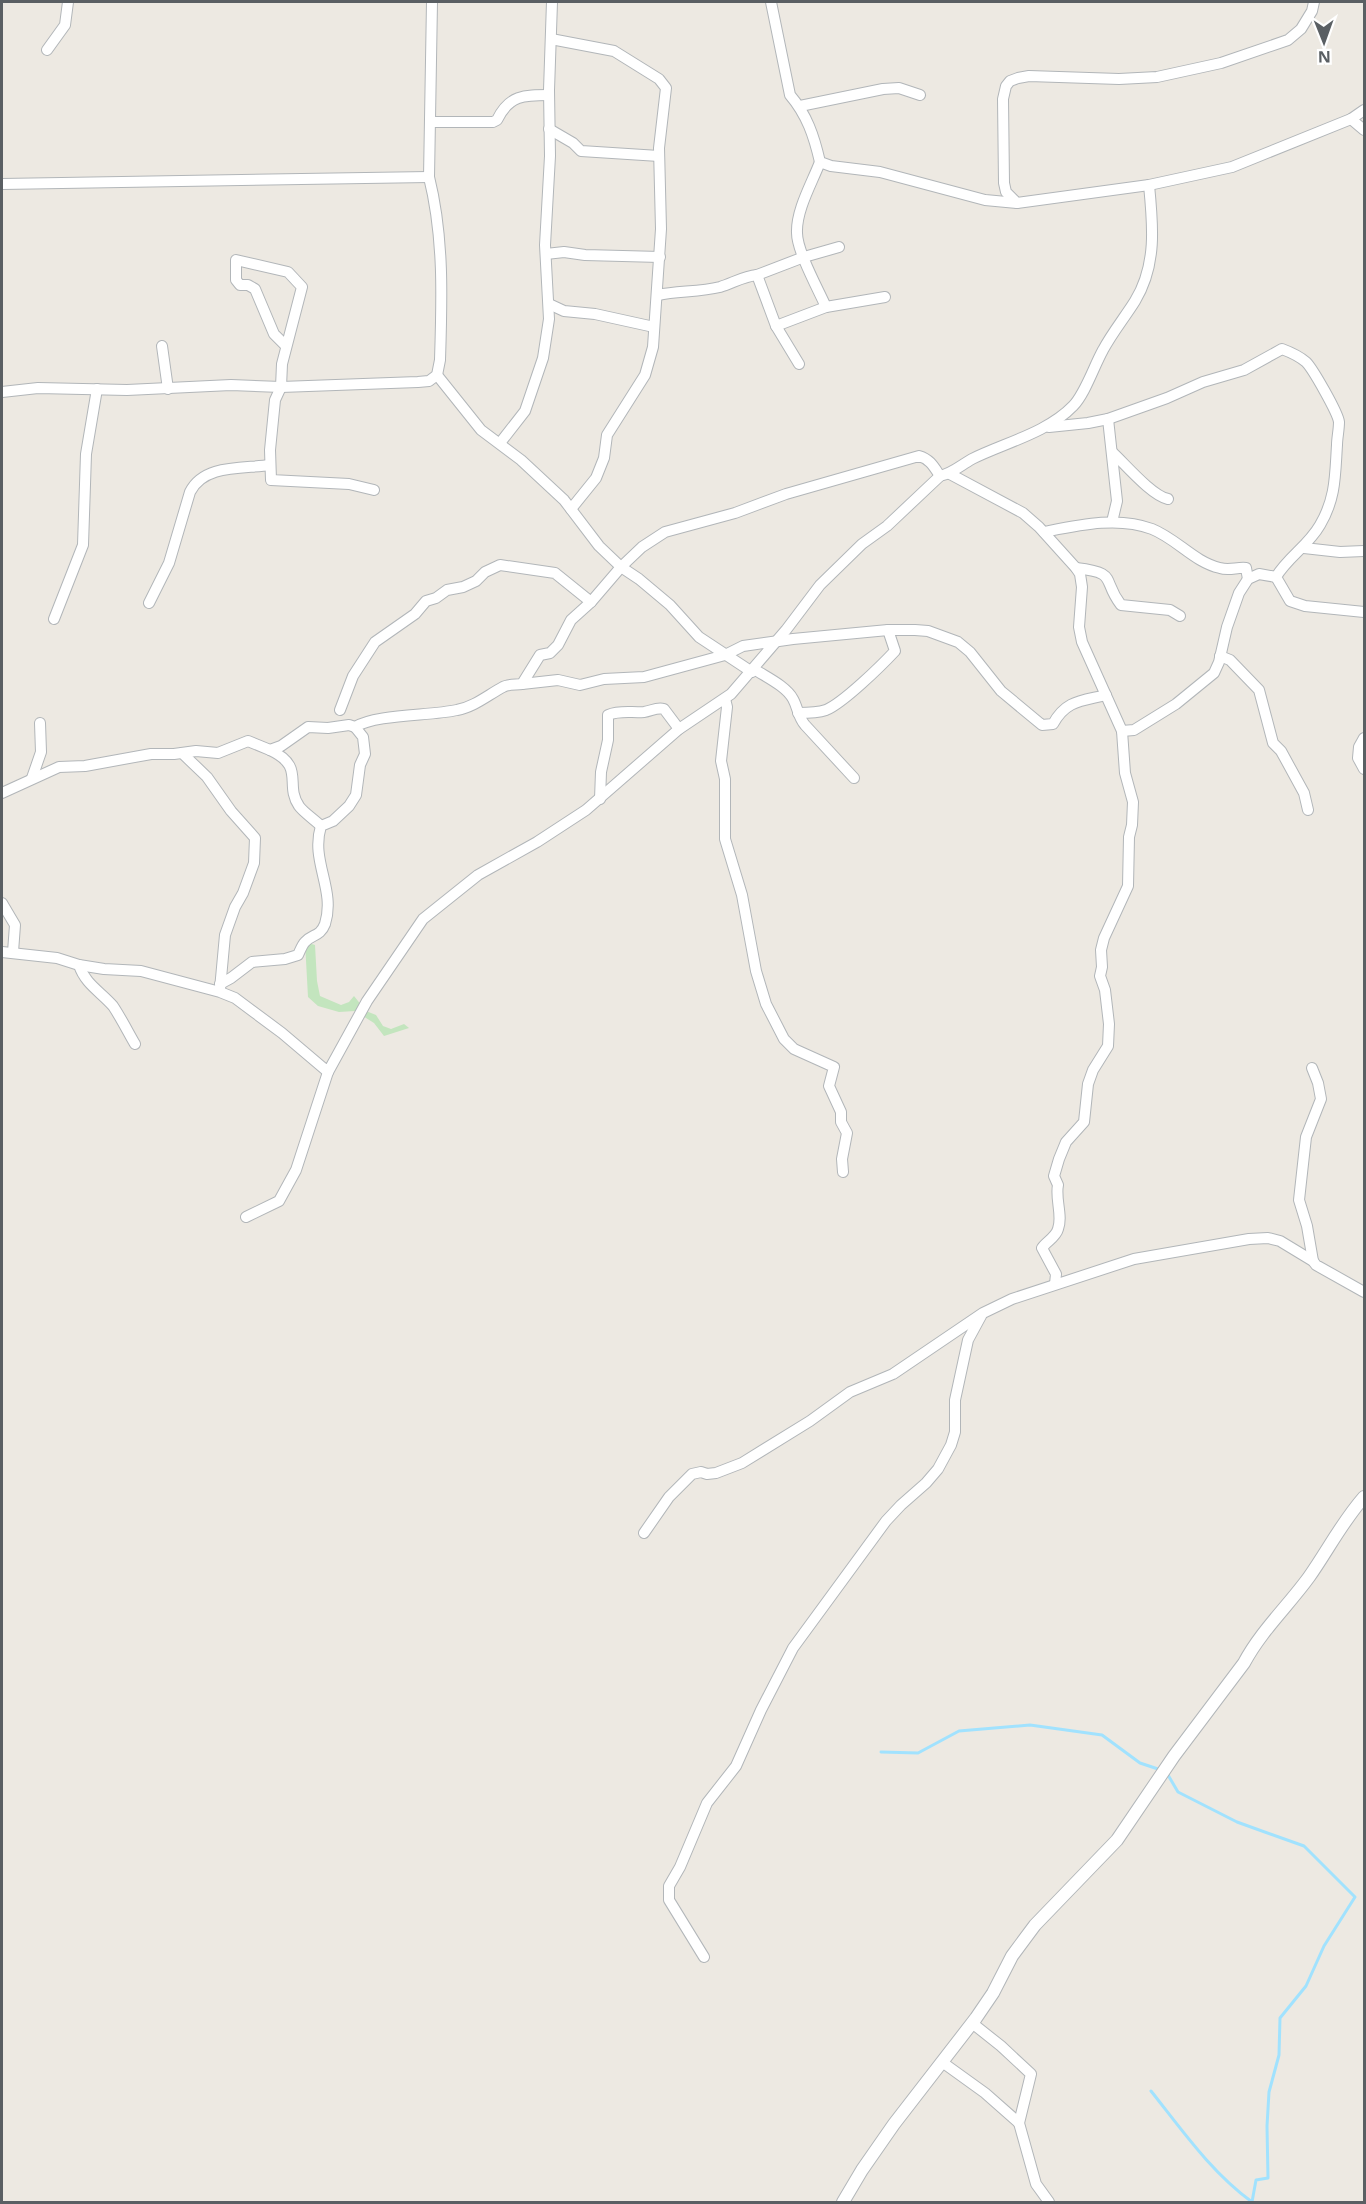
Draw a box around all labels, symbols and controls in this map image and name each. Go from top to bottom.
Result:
north arrow [1294,12,1354,72]
text: N [1318,46,1331,68]

